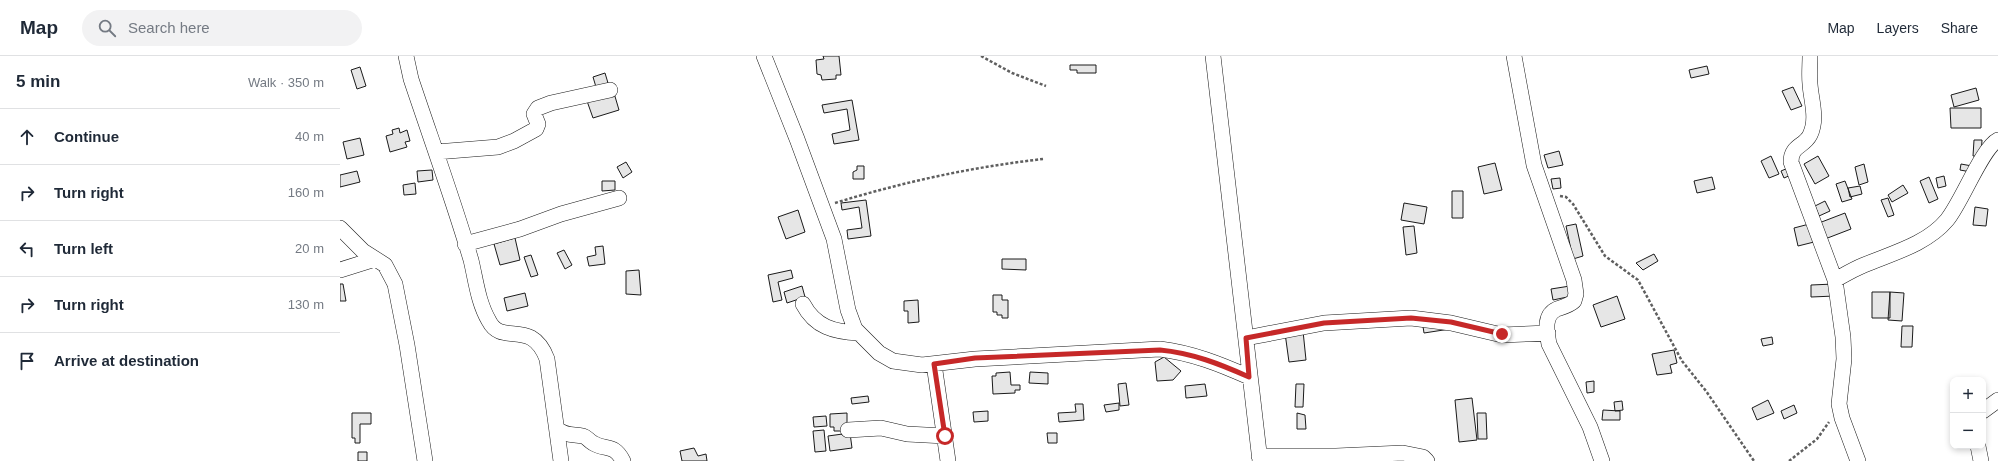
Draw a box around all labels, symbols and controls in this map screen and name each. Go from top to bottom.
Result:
search box [82,10,362,46]
text: Map [20,17,58,38]
icon: search [96,17,118,39]
text: Search here [128,19,210,36]
text: Map [1827,20,1855,36]
text: Layers [1877,20,1919,36]
text: Share [1941,20,1978,36]
text: 5 min [16,72,60,91]
text: Walk · 350 m [248,75,324,90]
icon: ahead [16,126,38,148]
text: Continue [54,128,119,145]
text: 40 m [295,129,324,144]
icon: right [16,182,38,204]
text: Turn right [54,184,124,201]
text: 160 m [288,185,324,200]
icon: left [16,238,38,260]
text: Turn left [54,240,113,257]
text: 20 m [295,241,324,256]
icon: right [16,294,38,316]
text: Turn right [54,296,124,313]
text: 130 m [288,297,324,312]
route end [1493,325,1511,343]
icon: arrive [16,350,38,372]
text: Arrive at destination [54,352,199,369]
map controls [1950,377,1986,449]
button: + [1950,377,1986,413]
button: − [1950,413,1986,449]
route start [936,427,954,445]

